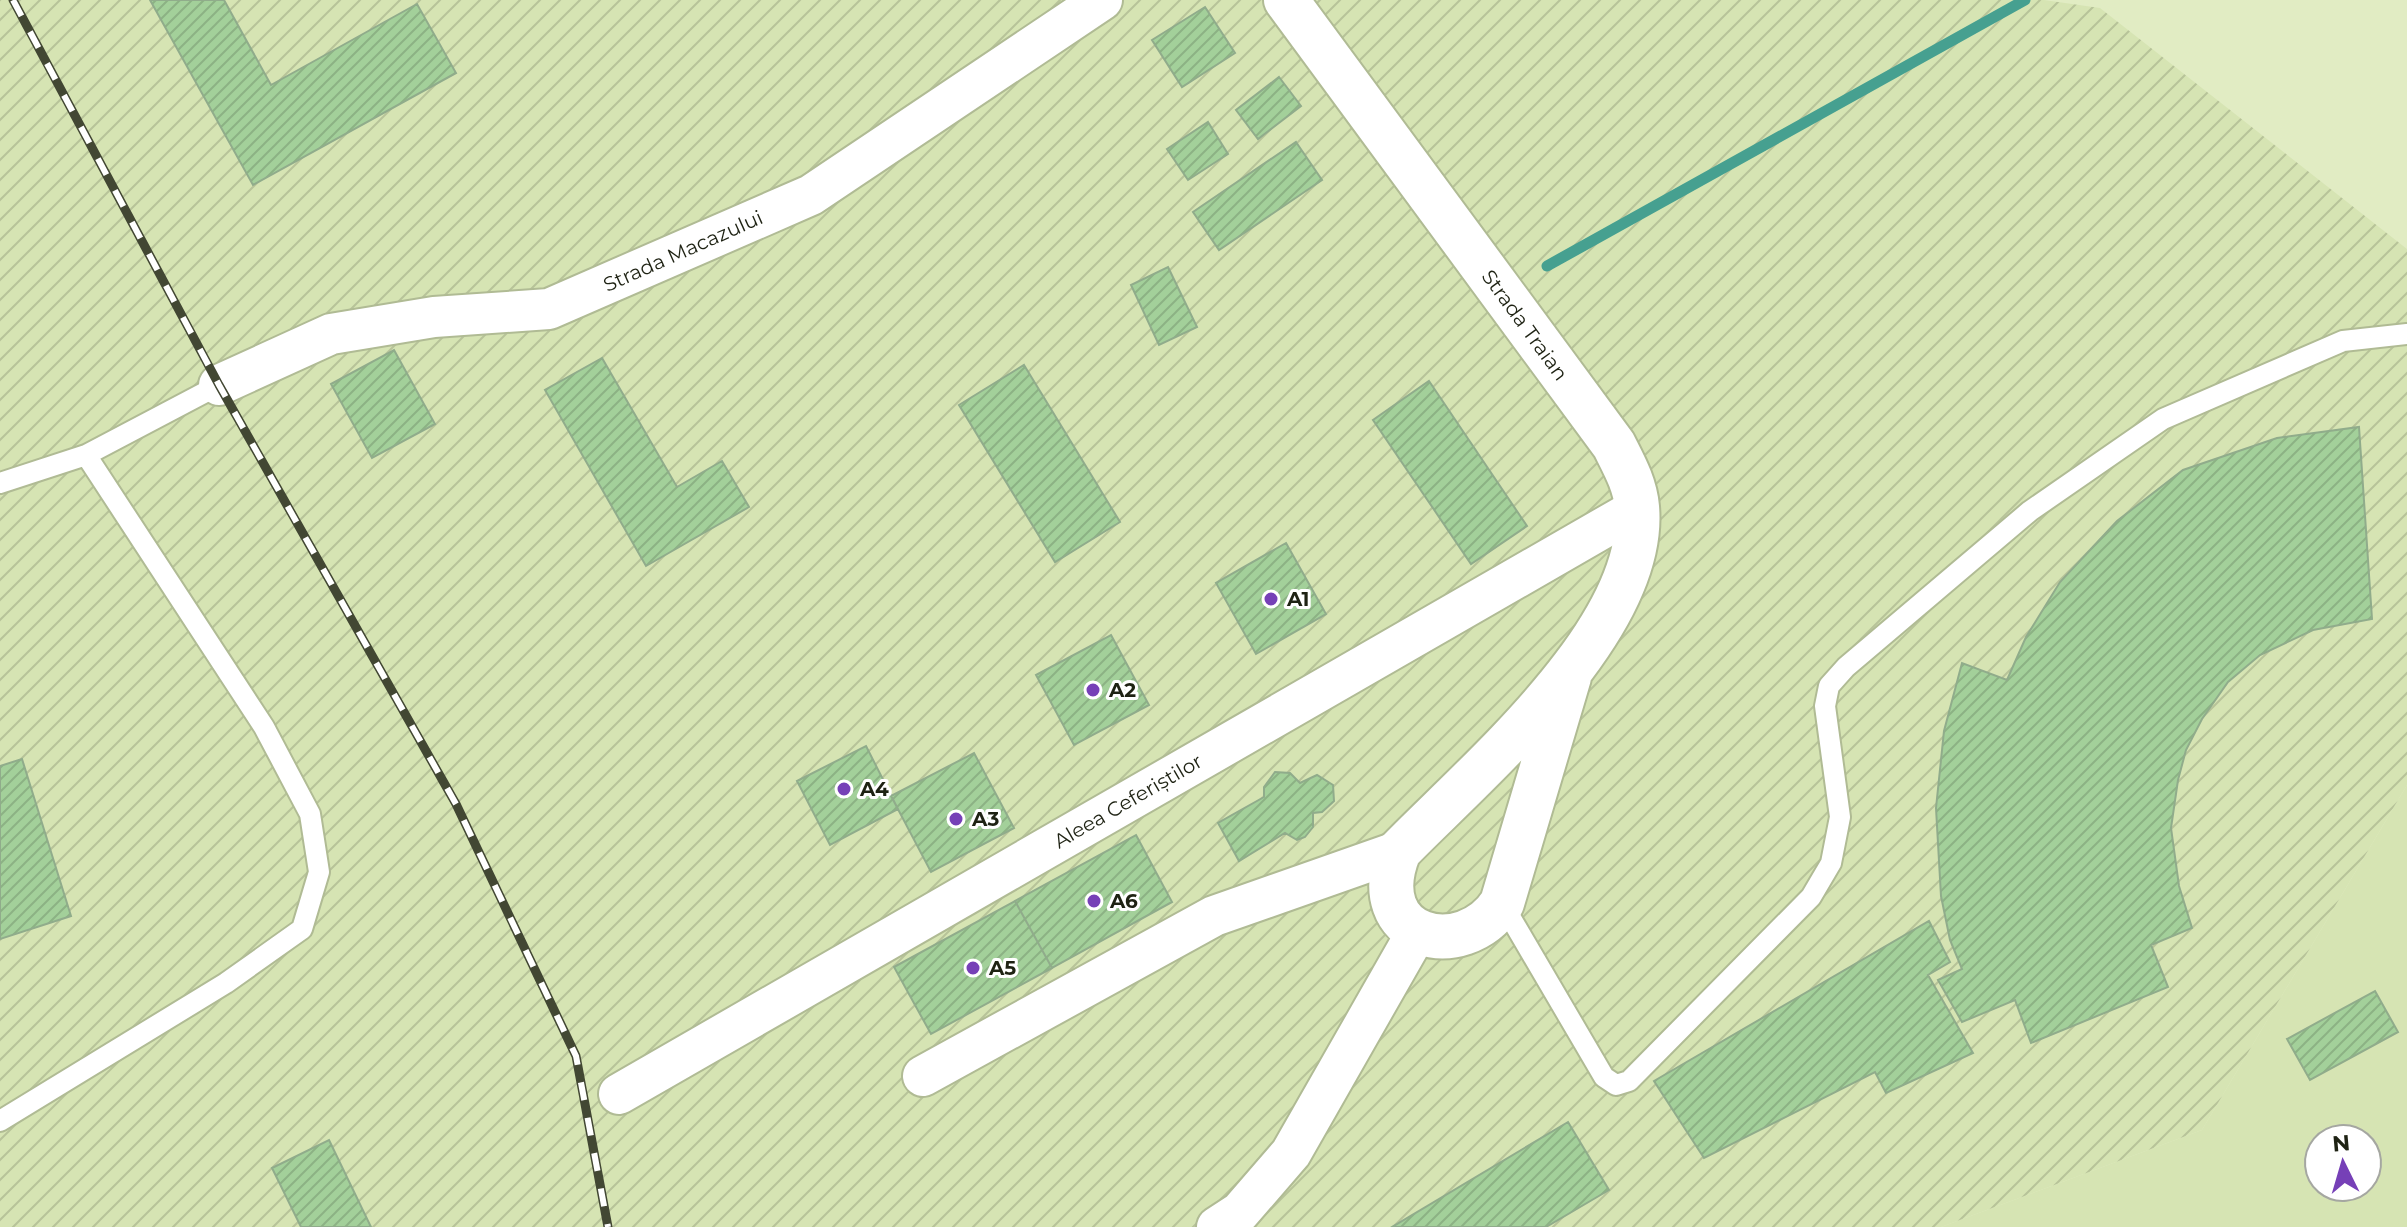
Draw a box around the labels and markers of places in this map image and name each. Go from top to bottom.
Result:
place label: A1 [1286,587,1309,611]
marker: A1 [1262,590,1280,608]
place label: A2 [1108,678,1136,702]
marker: A2 [1084,681,1102,699]
place label: A4 [859,777,889,801]
marker: A4 [835,780,853,798]
place label: A3 [971,807,1000,831]
marker: A3 [947,810,965,828]
place label: A6 [1109,889,1138,913]
marker: A6 [1085,892,1103,910]
place label: A5 [988,956,1016,980]
marker: A5 [964,959,982,977]

